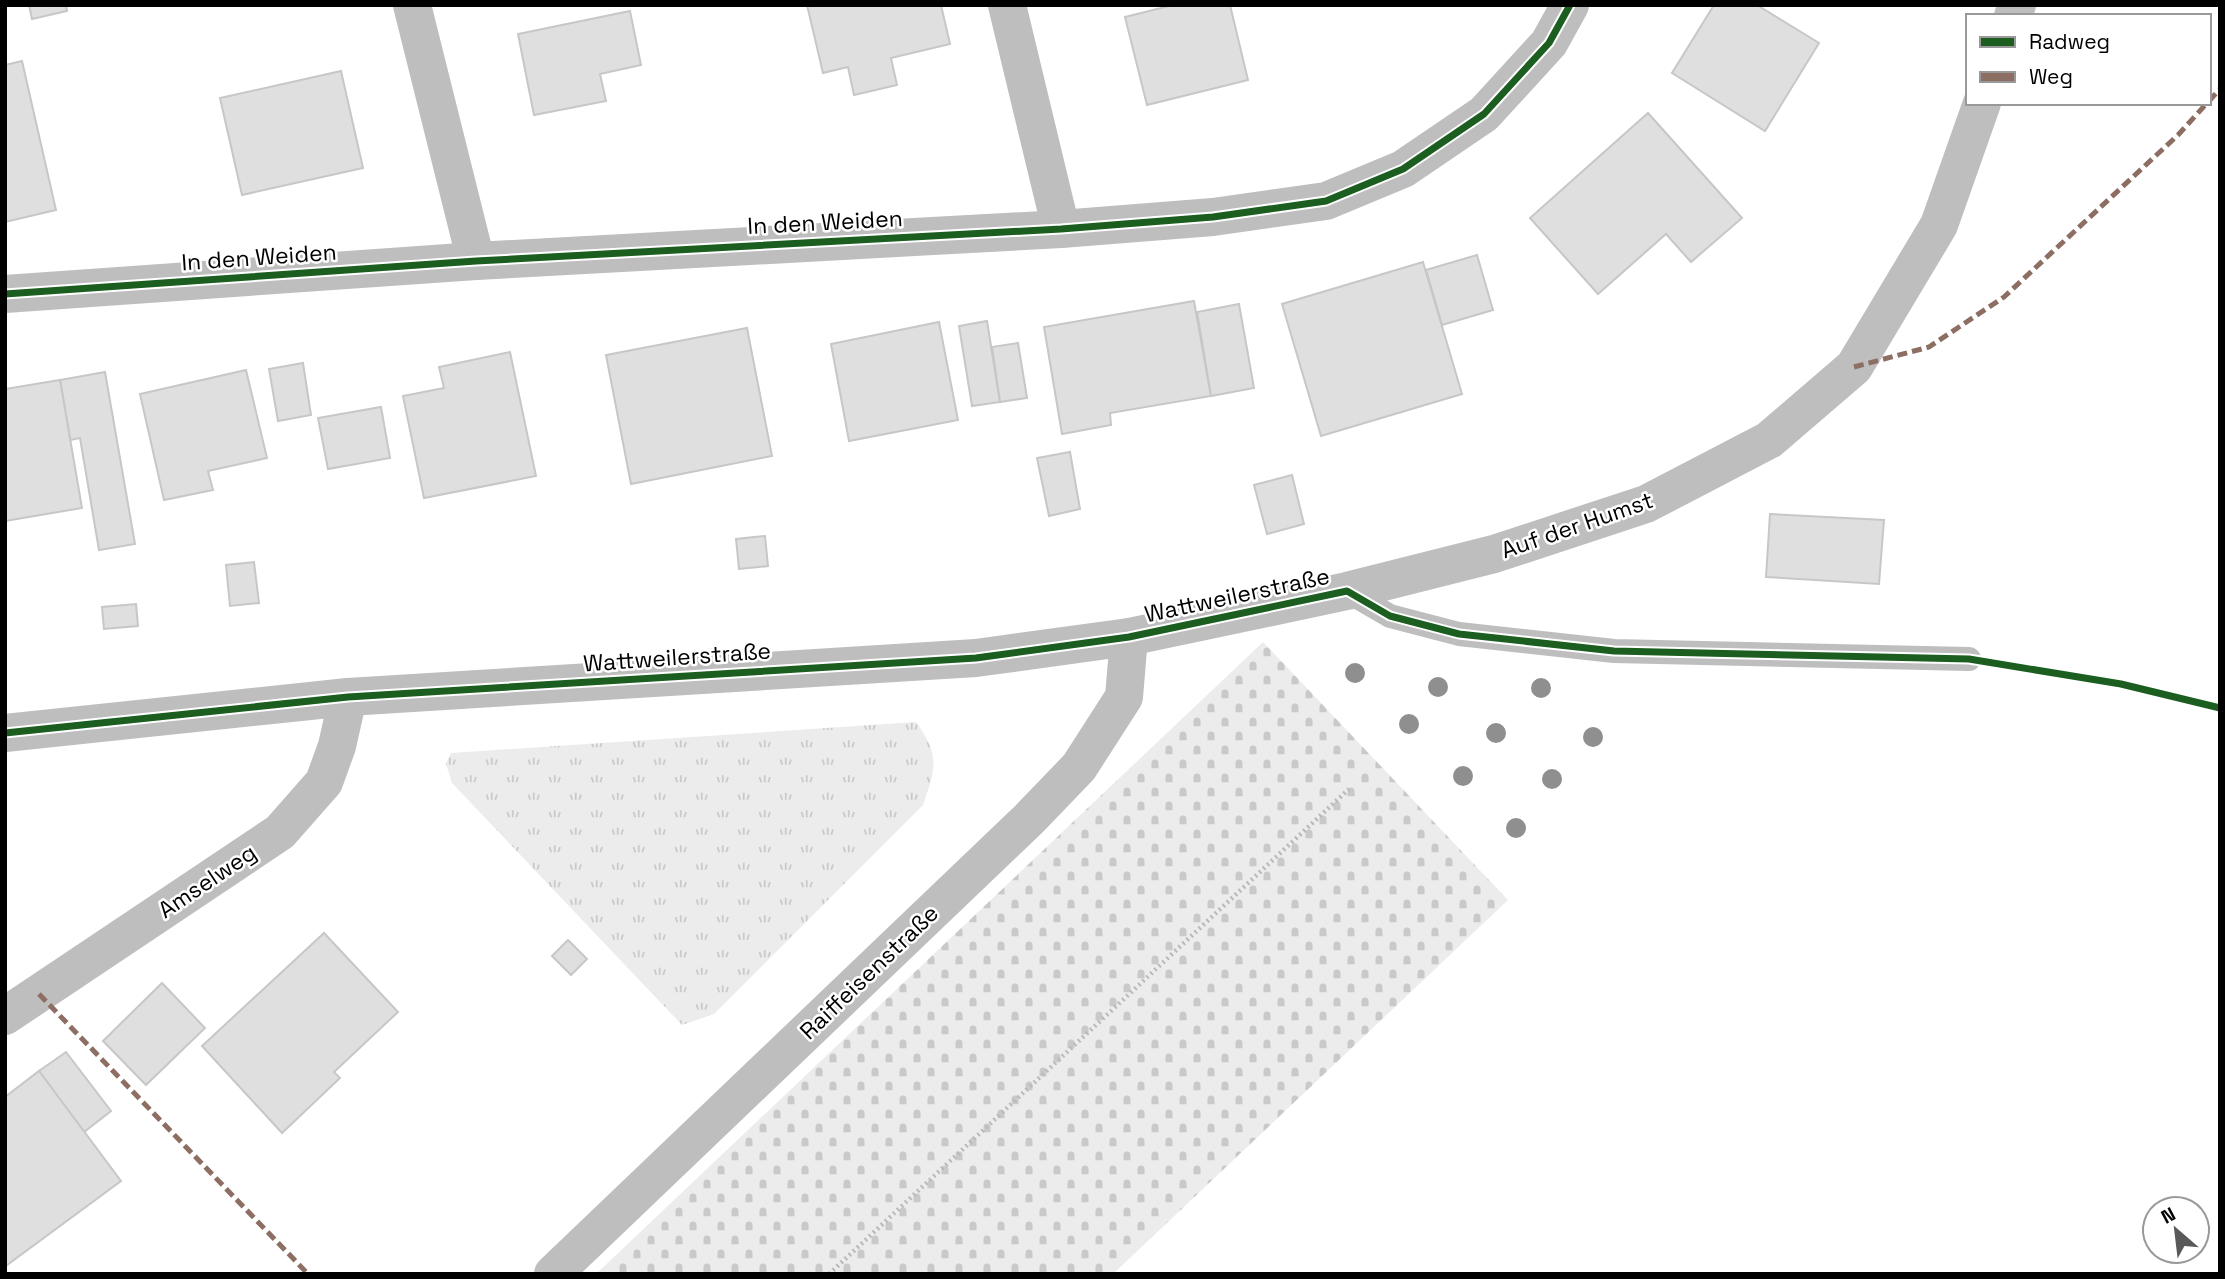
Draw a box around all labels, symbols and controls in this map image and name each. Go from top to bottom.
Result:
legend [1966,14,2211,105]
text: Radweg [2029,28,2110,55]
text: Weg [2029,63,2073,90]
street label: In den Weiden [747,203,903,241]
street label: In den Weiden [180,237,338,277]
street label: Auf der Humst [1497,485,1657,565]
street label: Wattweilerstraße [1142,561,1332,629]
street label: Wattweilerstraße [582,635,772,679]
street label: Amselweg [152,837,262,925]
street label: Raiffeisenstraße [793,898,945,1046]
north arrow [2141,1195,2211,1265]
text: N [2157,1201,2180,1229]

